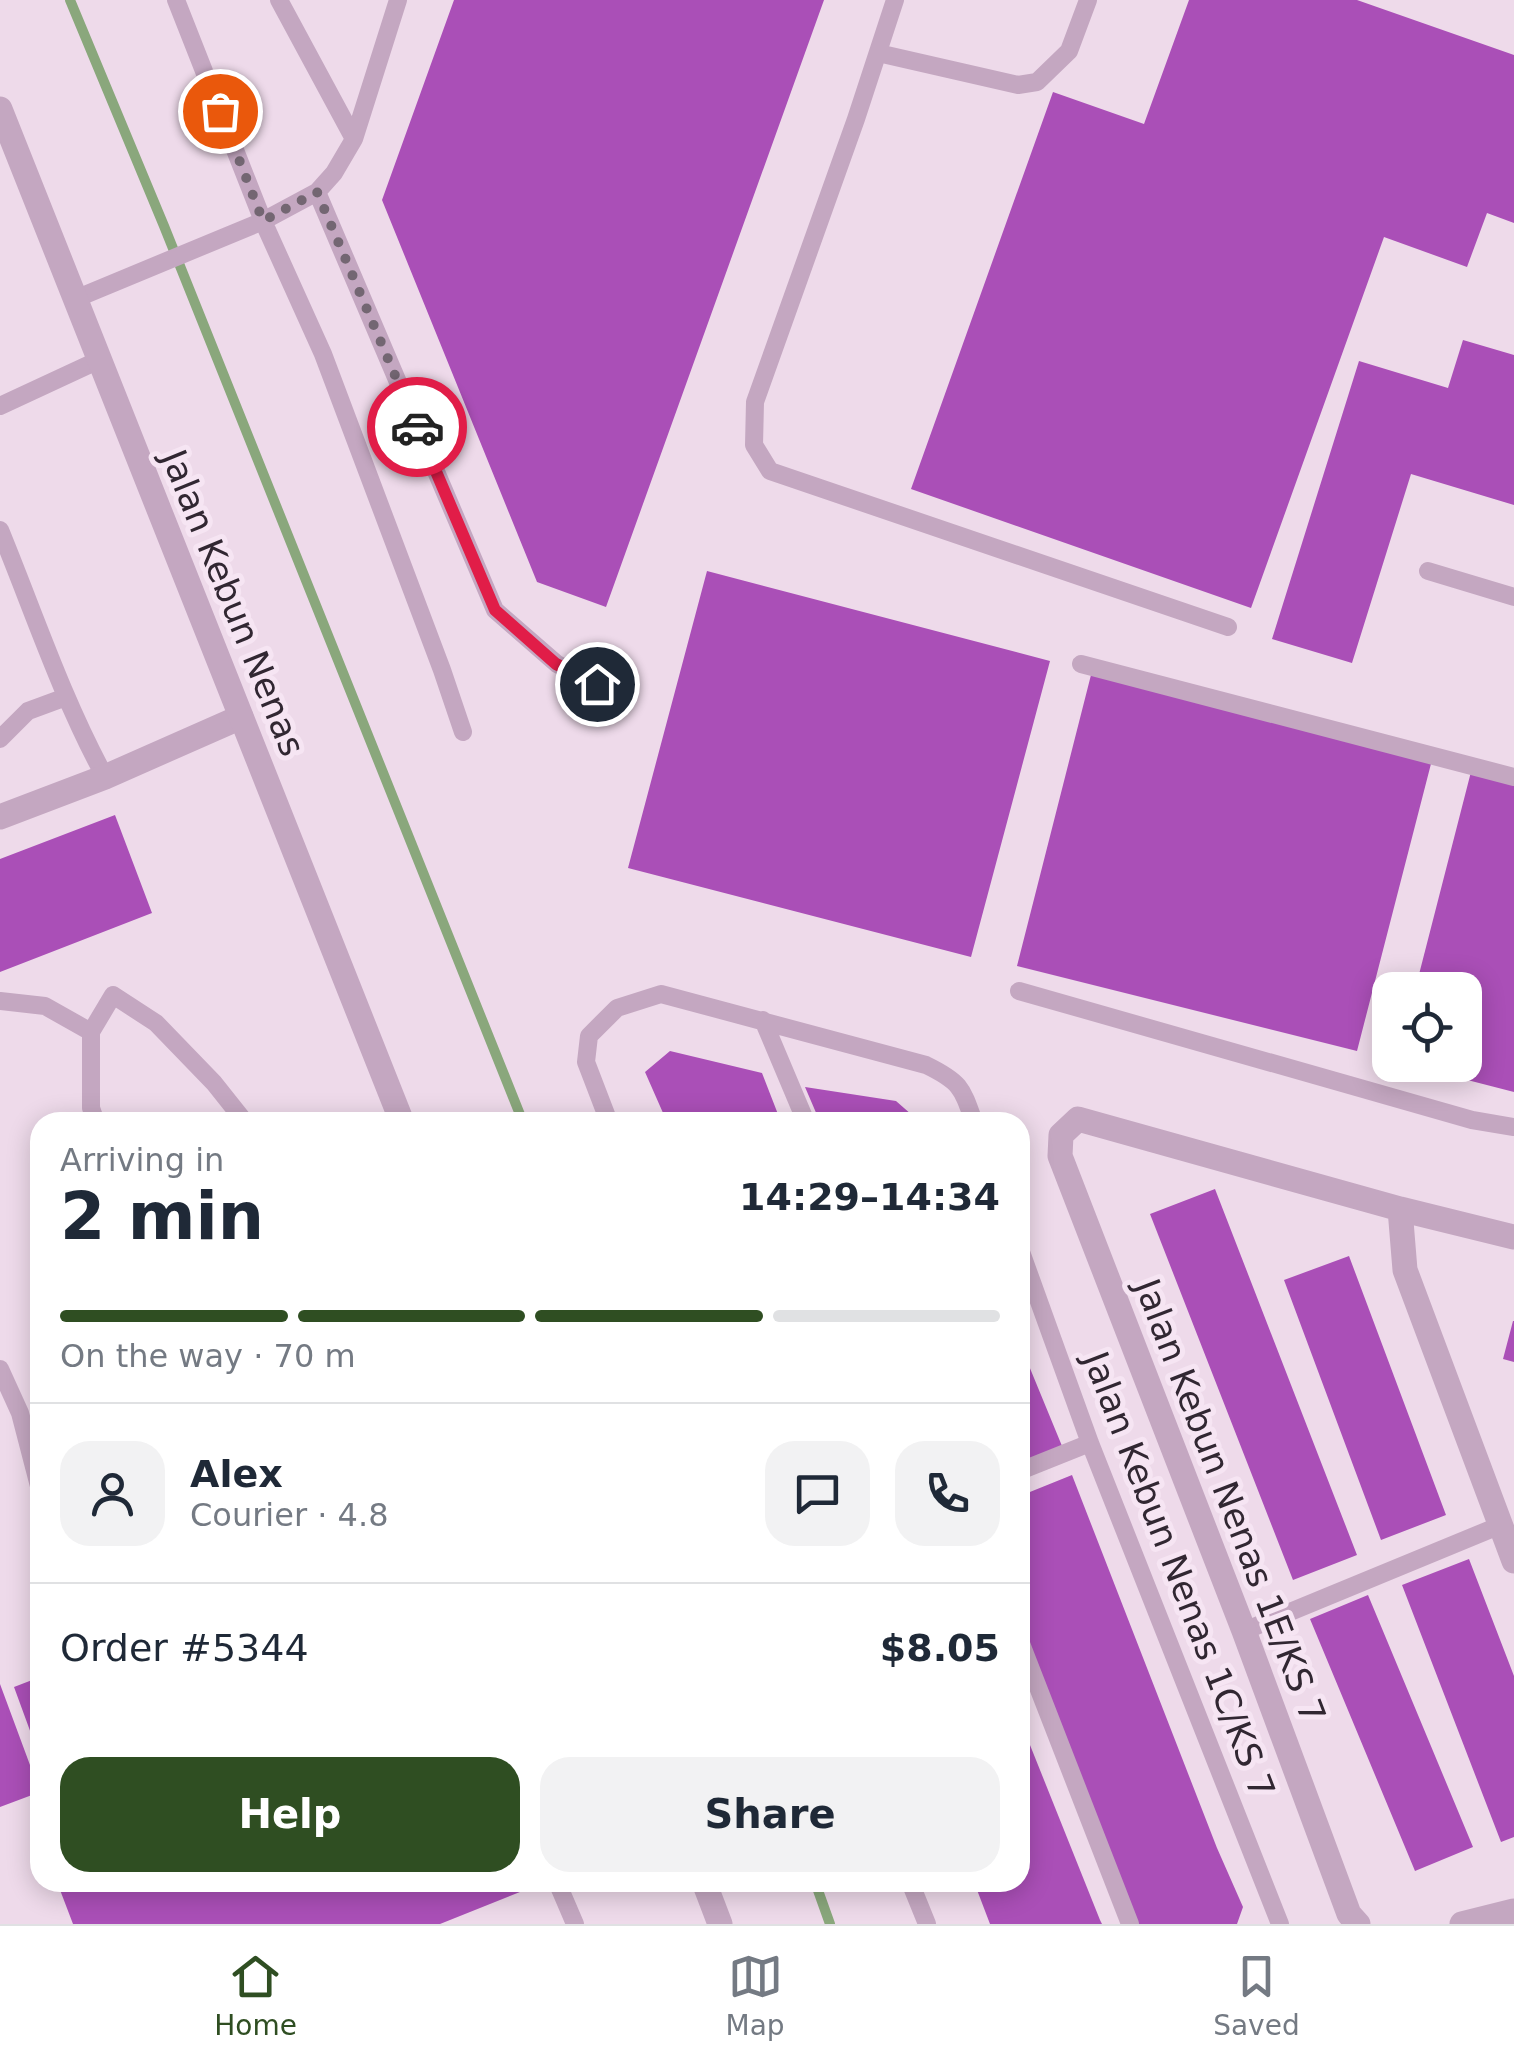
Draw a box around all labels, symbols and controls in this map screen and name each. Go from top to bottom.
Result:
pin [178,69,263,154]
icon: bag [193,84,248,139]
courier [367,377,467,477]
icon: car [390,400,445,455]
street label: Jalan Kebun Nenas [153,442,313,762]
pin [555,642,640,727]
icon: home [570,657,625,712]
map controls [1372,972,1482,1082]
button: locate [1372,972,1482,1082]
text: Arriving in [60,1141,224,1179]
text: 14:29–14:34 [739,1175,1000,1219]
text: 2 min [60,1179,264,1254]
street label: Jalan Kebun Nenas 1E/KS 7 [1126,1272,1333,1729]
text: On the way · 70 m [60,1337,356,1375]
street label: Jalan Kebun Nenas 1C/KS 7 [1075,1344,1283,1804]
button: person [60,1441,165,1546]
button: chat [765,1441,870,1546]
button: phone [895,1441,1000,1546]
text: Alex [190,1452,283,1496]
text: Courier · 4.8 [190,1496,389,1534]
text: Order #5344 [60,1626,309,1670]
text: $8.05 [880,1626,1000,1670]
button: Help [60,1757,520,1872]
button: Share [540,1757,1000,1872]
tab: Home [214,1949,297,2042]
tab: Map [726,1949,785,2042]
tab: Saved [1213,1949,1300,2042]

